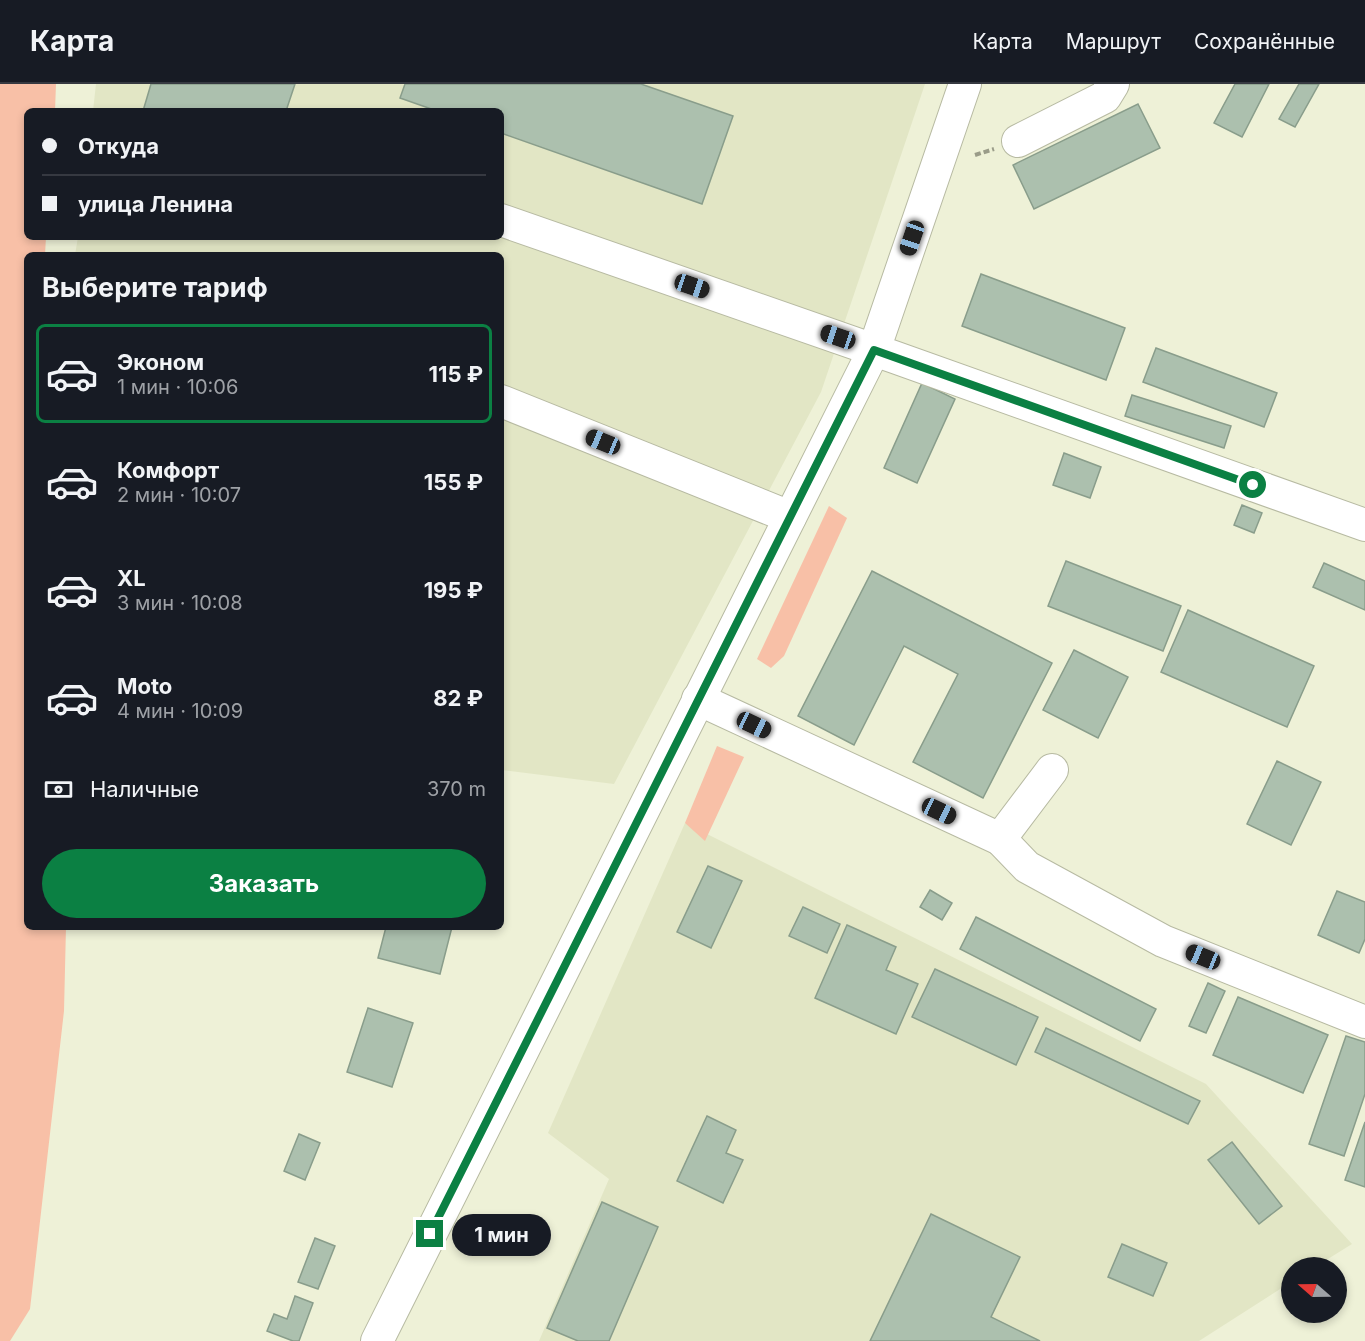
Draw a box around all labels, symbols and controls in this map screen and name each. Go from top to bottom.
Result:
text: Карта [30,24,114,58]
text: Карта [972,29,1033,54]
text: Маршрут [1066,29,1161,54]
text: Сохранённые [1194,29,1335,54]
text: Откуда [78,133,159,159]
text: улица Ленина [78,191,233,217]
car [898,218,926,258]
text: Выберите тариф [42,271,268,304]
car [672,272,712,300]
car [818,323,858,351]
icon: car [45,347,99,401]
text: Эконом [117,349,204,375]
text: 115 ₽ [428,361,483,387]
text: 1 мин · 10:06 [117,375,238,399]
car [583,427,623,457]
icon: car [45,455,99,509]
text: Комфорт [117,457,219,483]
text: 155 ₽ [424,469,483,495]
route start [1239,471,1266,498]
text: 2 мин · 10:07 [117,483,241,507]
icon: car [45,563,99,617]
text: XL [117,565,146,591]
text: 195 ₽ [424,577,483,603]
text: 3 мин · 10:08 [117,591,243,615]
icon: car [45,671,99,725]
text: Moto [117,673,172,699]
text: 82 ₽ [433,685,483,711]
text: 4 мин · 10:09 [117,699,243,723]
car [734,709,774,741]
icon: cash [42,773,75,806]
text: Наличные [90,776,199,802]
text: 370 m [427,777,486,801]
car [919,795,959,827]
button: Заказать [42,849,486,918]
car [1183,942,1223,972]
callout: 1 мин [451,1213,550,1255]
route end [416,1220,443,1247]
text: 1 мин [474,1223,529,1247]
north arrow [1281,1257,1347,1323]
map controls [1281,1257,1347,1323]

